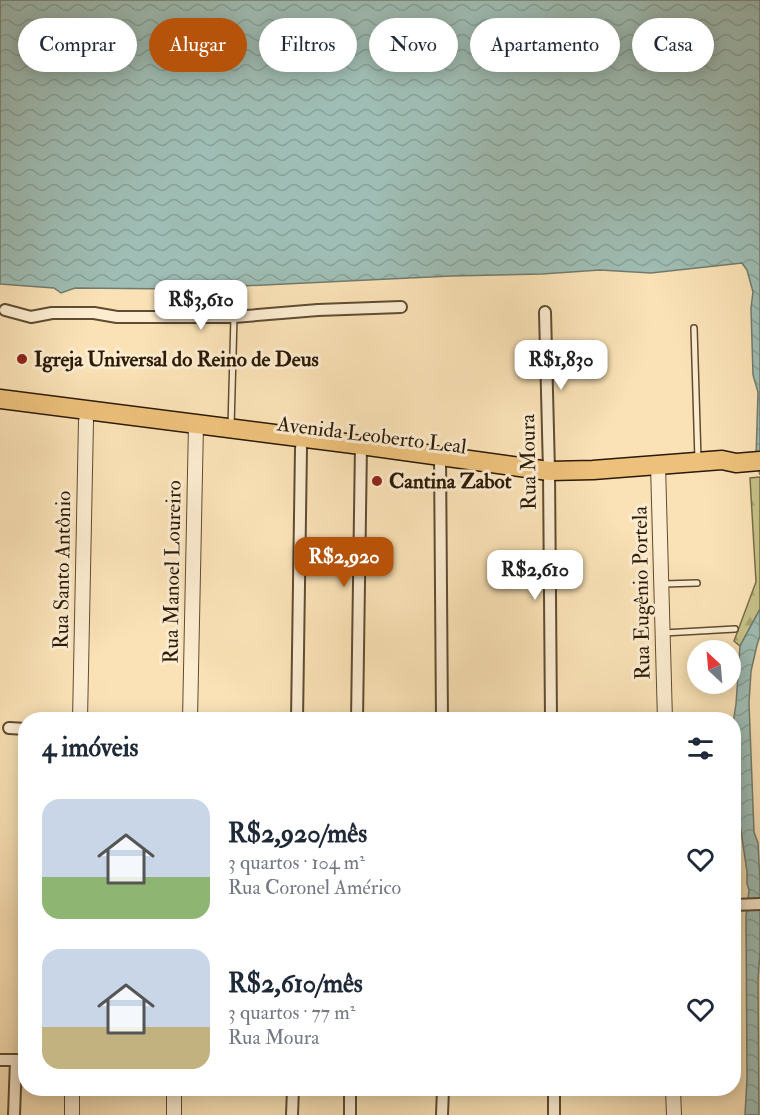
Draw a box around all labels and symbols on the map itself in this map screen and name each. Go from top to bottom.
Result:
pin: R$3,610 [146,280,256,331]
pin: R$1,830 [506,340,616,391]
place label: Igreja Universal do Reino de Deus [34,346,319,373]
marker: Igreja Universal do Reino de Deus [15,352,29,366]
street label: Avenida Leoberto Leal [275,410,469,461]
street label: Rua Moura [514,413,543,510]
place label: Cantina Zabot [389,468,512,495]
marker: Cantina Zabot [370,474,384,488]
street label: Rua Manoel Loureiro [157,480,188,664]
street label: Rua Santo Antônio [48,491,77,649]
street label: Rua Eugênio Portela [626,505,657,680]
pin: R$2,920 [289,537,399,588]
pin: R$2,610 [480,550,590,601]
north arrow [687,640,741,694]

